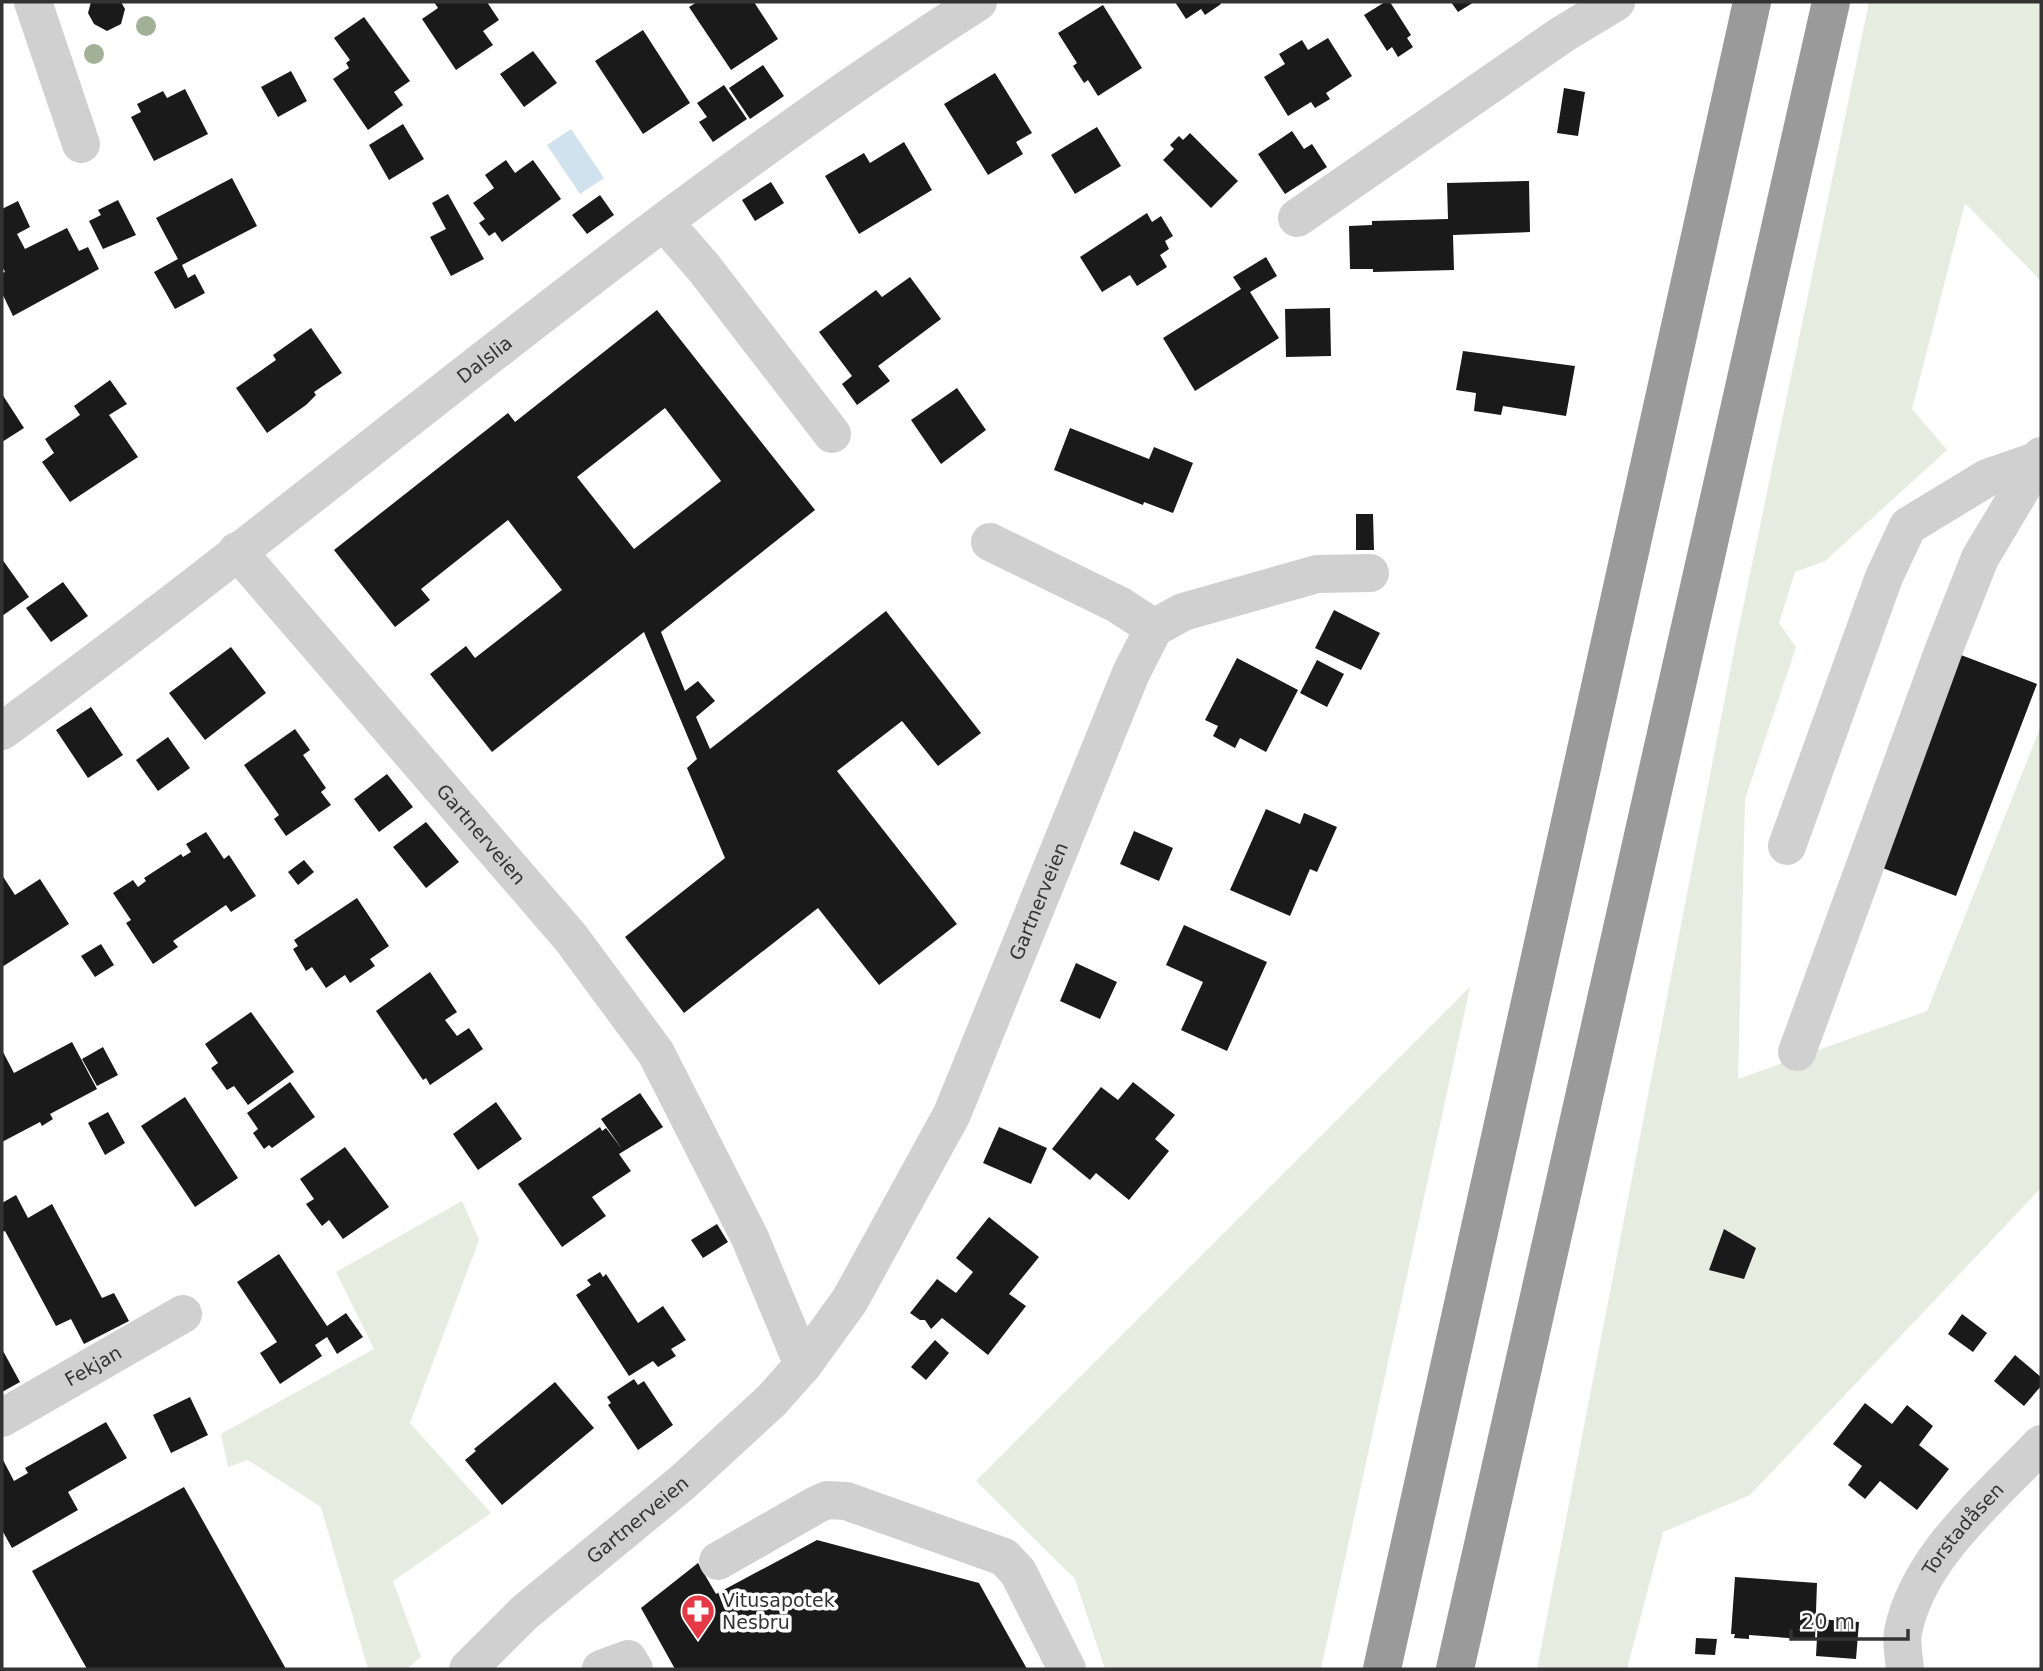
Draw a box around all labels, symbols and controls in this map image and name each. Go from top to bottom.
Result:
street label: Dalslia [452,331,516,388]
street label: Gartnerveien [432,780,531,889]
street label: Gartnerveien [1005,839,1072,963]
street label: Fekjan [61,1341,125,1391]
street label: Gartnerveien [582,1471,693,1568]
street label: Torstadåsen [1917,1478,2008,1580]
place label: Vitusapotek Nesbru [722,1589,835,1633]
pharmacy icon: Vitusapotek Nesbru [679,1592,717,1641]
scale bar [1791,1598,1908,1642]
text: 20 m [1801,1610,1855,1634]

